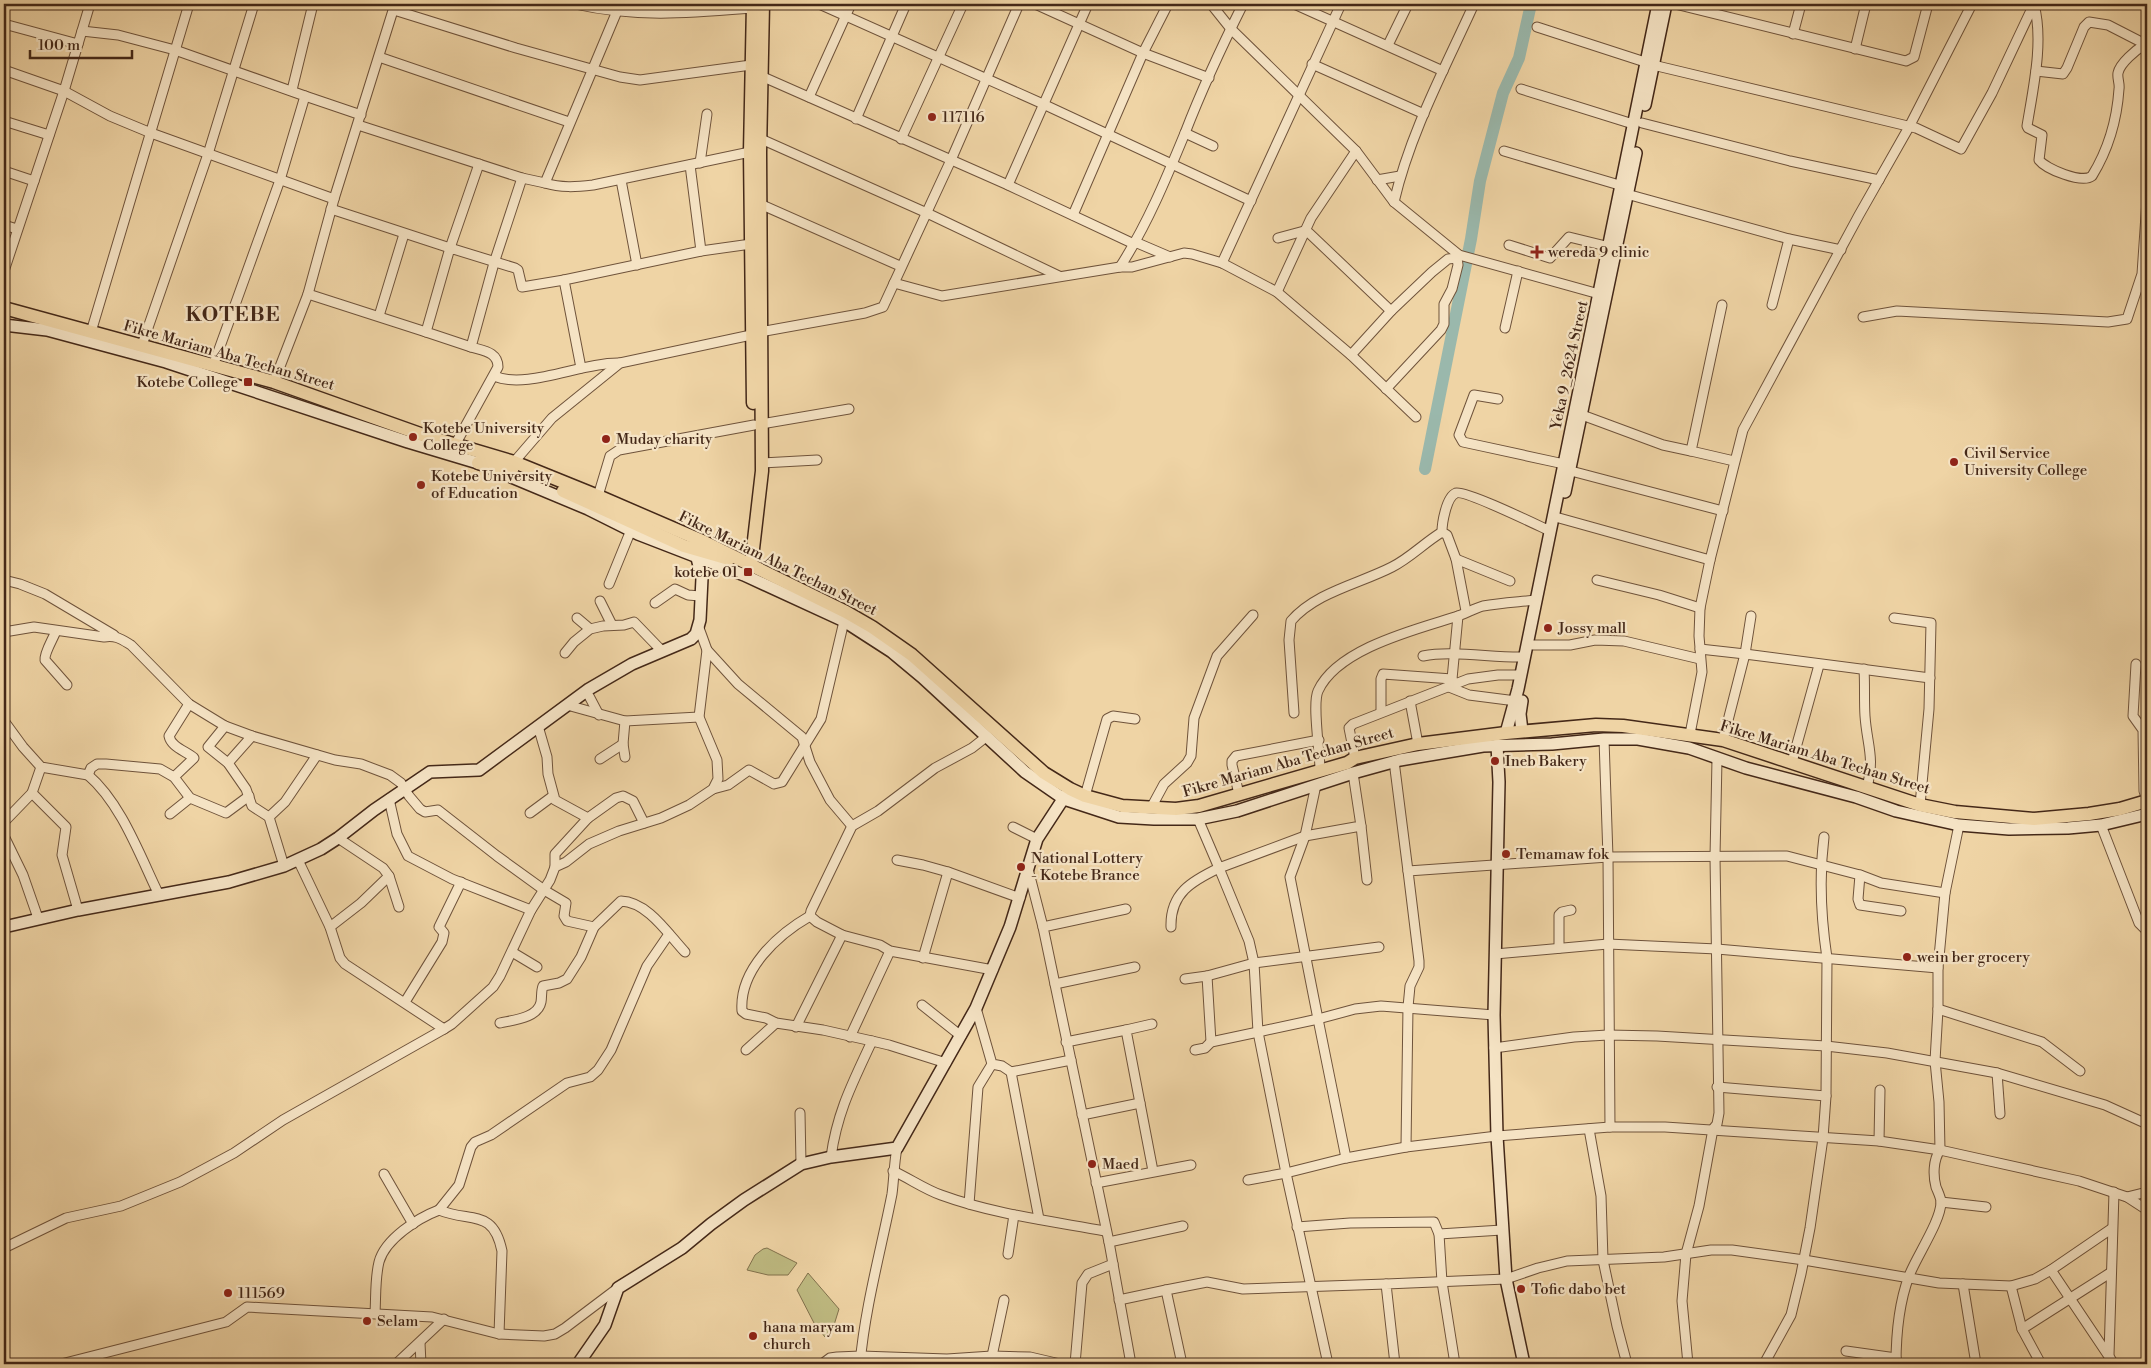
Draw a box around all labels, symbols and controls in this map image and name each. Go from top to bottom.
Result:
scale bar [30,28,132,60]
text: 100 m [38,36,80,55]
place label: 117116 [942,108,985,127]
marker: 117116 [926,111,938,123]
place label: wereda 9 clinic [1547,243,1649,262]
marker: wereda 9 clinic [1530,245,1544,259]
street label: Yeka 9_2624 Street [1546,298,1593,432]
district label: KOTEBE [186,303,280,328]
street label: Fikre Mariam Aba Techan Street [121,316,337,395]
place label: Kotebe College [137,373,238,392]
marker: Kotebe College [242,376,254,388]
place label: Kotebe University College [423,419,545,455]
place label: Muday charity [616,430,713,449]
marker: Kotebe University College [407,431,419,443]
marker: Muday charity [600,433,612,445]
place label: Civil Service University College [1964,444,2087,480]
marker: Civil Service University College [1948,456,1960,468]
place label: Kotebe University of Education [431,467,553,503]
marker: Kotebe University of Education [415,479,427,491]
street label: Fikre Mariam Aba Techan Street [675,507,881,620]
place label: kotebe 01 [674,563,739,582]
marker: kotebe 01 [742,566,754,578]
place label: Jossy mall [1557,619,1627,638]
marker: Jossy mall [1542,622,1554,634]
street label: Fikre Mariam Aba Techan Street [1718,716,1933,799]
street label: Fikre Mariam Aba Techan Street [1180,723,1397,802]
place label: Ineb Bakery [1505,752,1587,771]
marker: Ineb Bakery [1489,755,1501,767]
place label: Temamaw fok [1516,845,1610,864]
marker: Temamaw fok [1500,848,1512,860]
place label: National Lottery - Kotebe Brance [1031,849,1144,885]
marker: National Lottery - Kotebe Brance [1015,861,1027,873]
place label: wein ber grocery [1916,948,2031,967]
marker: wein ber grocery [1901,951,1913,963]
place label: Maed [1102,1155,1139,1174]
marker: Maed [1086,1158,1098,1170]
place label: Tofic dabo bet [1531,1280,1627,1299]
marker: Tofic dabo bet [1515,1283,1527,1295]
place label: 111569 [238,1284,285,1303]
marker: 111569 [222,1287,234,1299]
place label: Selam [377,1312,418,1331]
marker: Selam [361,1315,373,1327]
place label: hana maryam church [763,1318,855,1354]
marker: hana maryam church [747,1330,759,1342]

